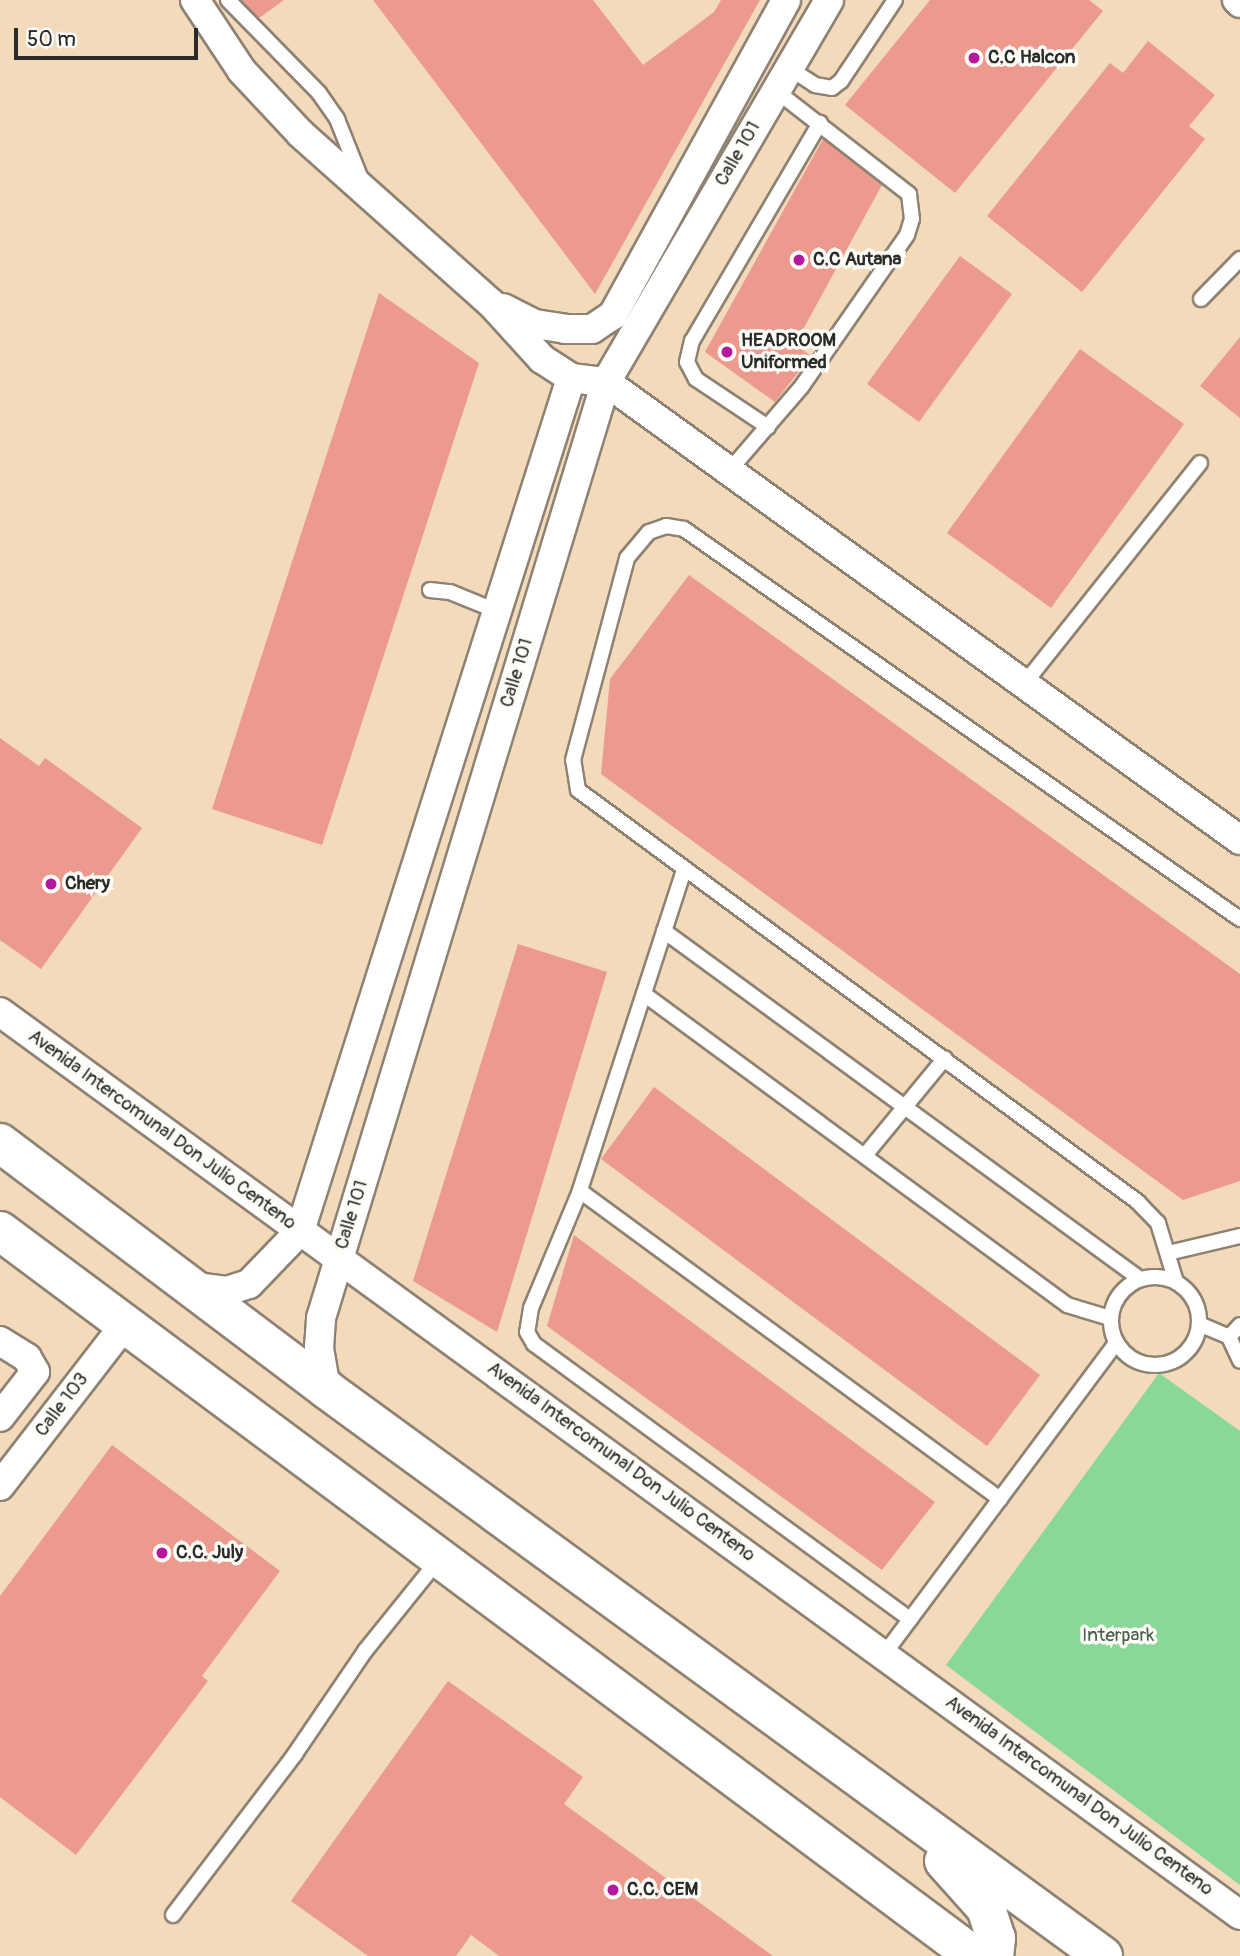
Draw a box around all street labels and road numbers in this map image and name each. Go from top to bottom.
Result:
street label: Calle 101 [710,118,766,190]
street label: Calle 101 [496,636,538,710]
street label: Avenida Intercomunal Don Julio Centeno [24,1025,300,1235]
street label: Calle 101 [331,1178,373,1252]
street label: Avenida Intercomunal Don Julio Centeno [483,1357,759,1567]
street label: Calle 103 [31,1369,93,1441]
street label: Avenida Intercomunal Don Julio Centeno [941,1691,1217,1901]

